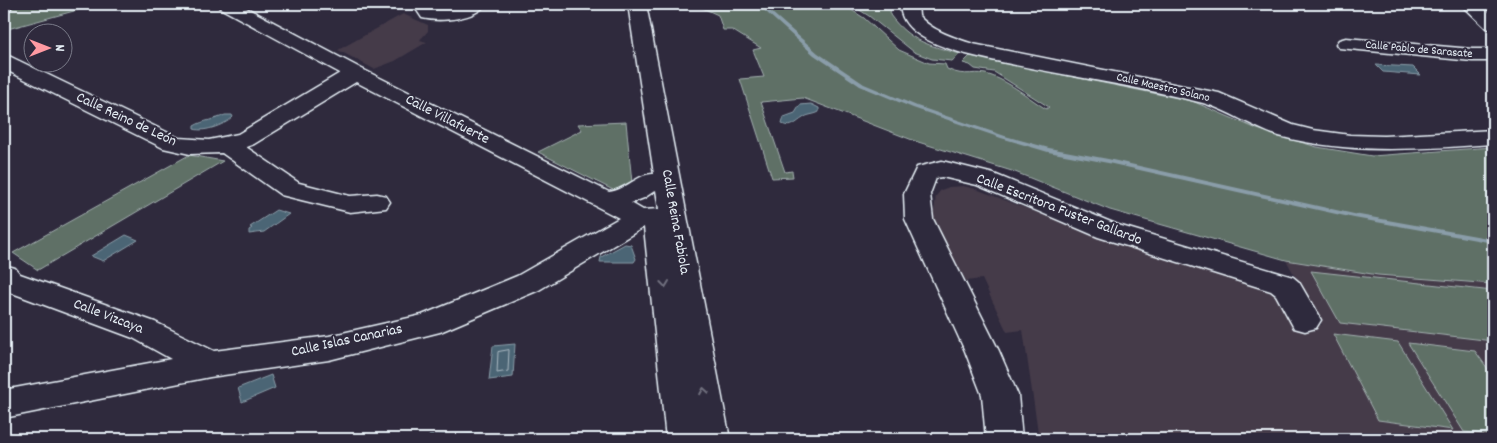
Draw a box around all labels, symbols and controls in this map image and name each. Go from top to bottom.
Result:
north arrow [22,22,72,72]
street label: Calle Pablo de Sarasate [1365,37,1473,63]
text: N [49,45,69,52]
street label: Calle Maestro Solano [1115,69,1211,107]
street label: Calle Reino de León [72,87,180,153]
street label: Calle Villafuerte [401,89,493,151]
street label: Calle Reina Fabiola [655,168,695,277]
street label: Calle Escritora Fuster Gallardo [973,168,1145,252]
one-way arrow [659,281,670,289]
street label: Calle Vizcaya [70,294,147,341]
street label: Calle Islas Canarias [289,318,405,364]
one-way arrow [699,387,709,396]

